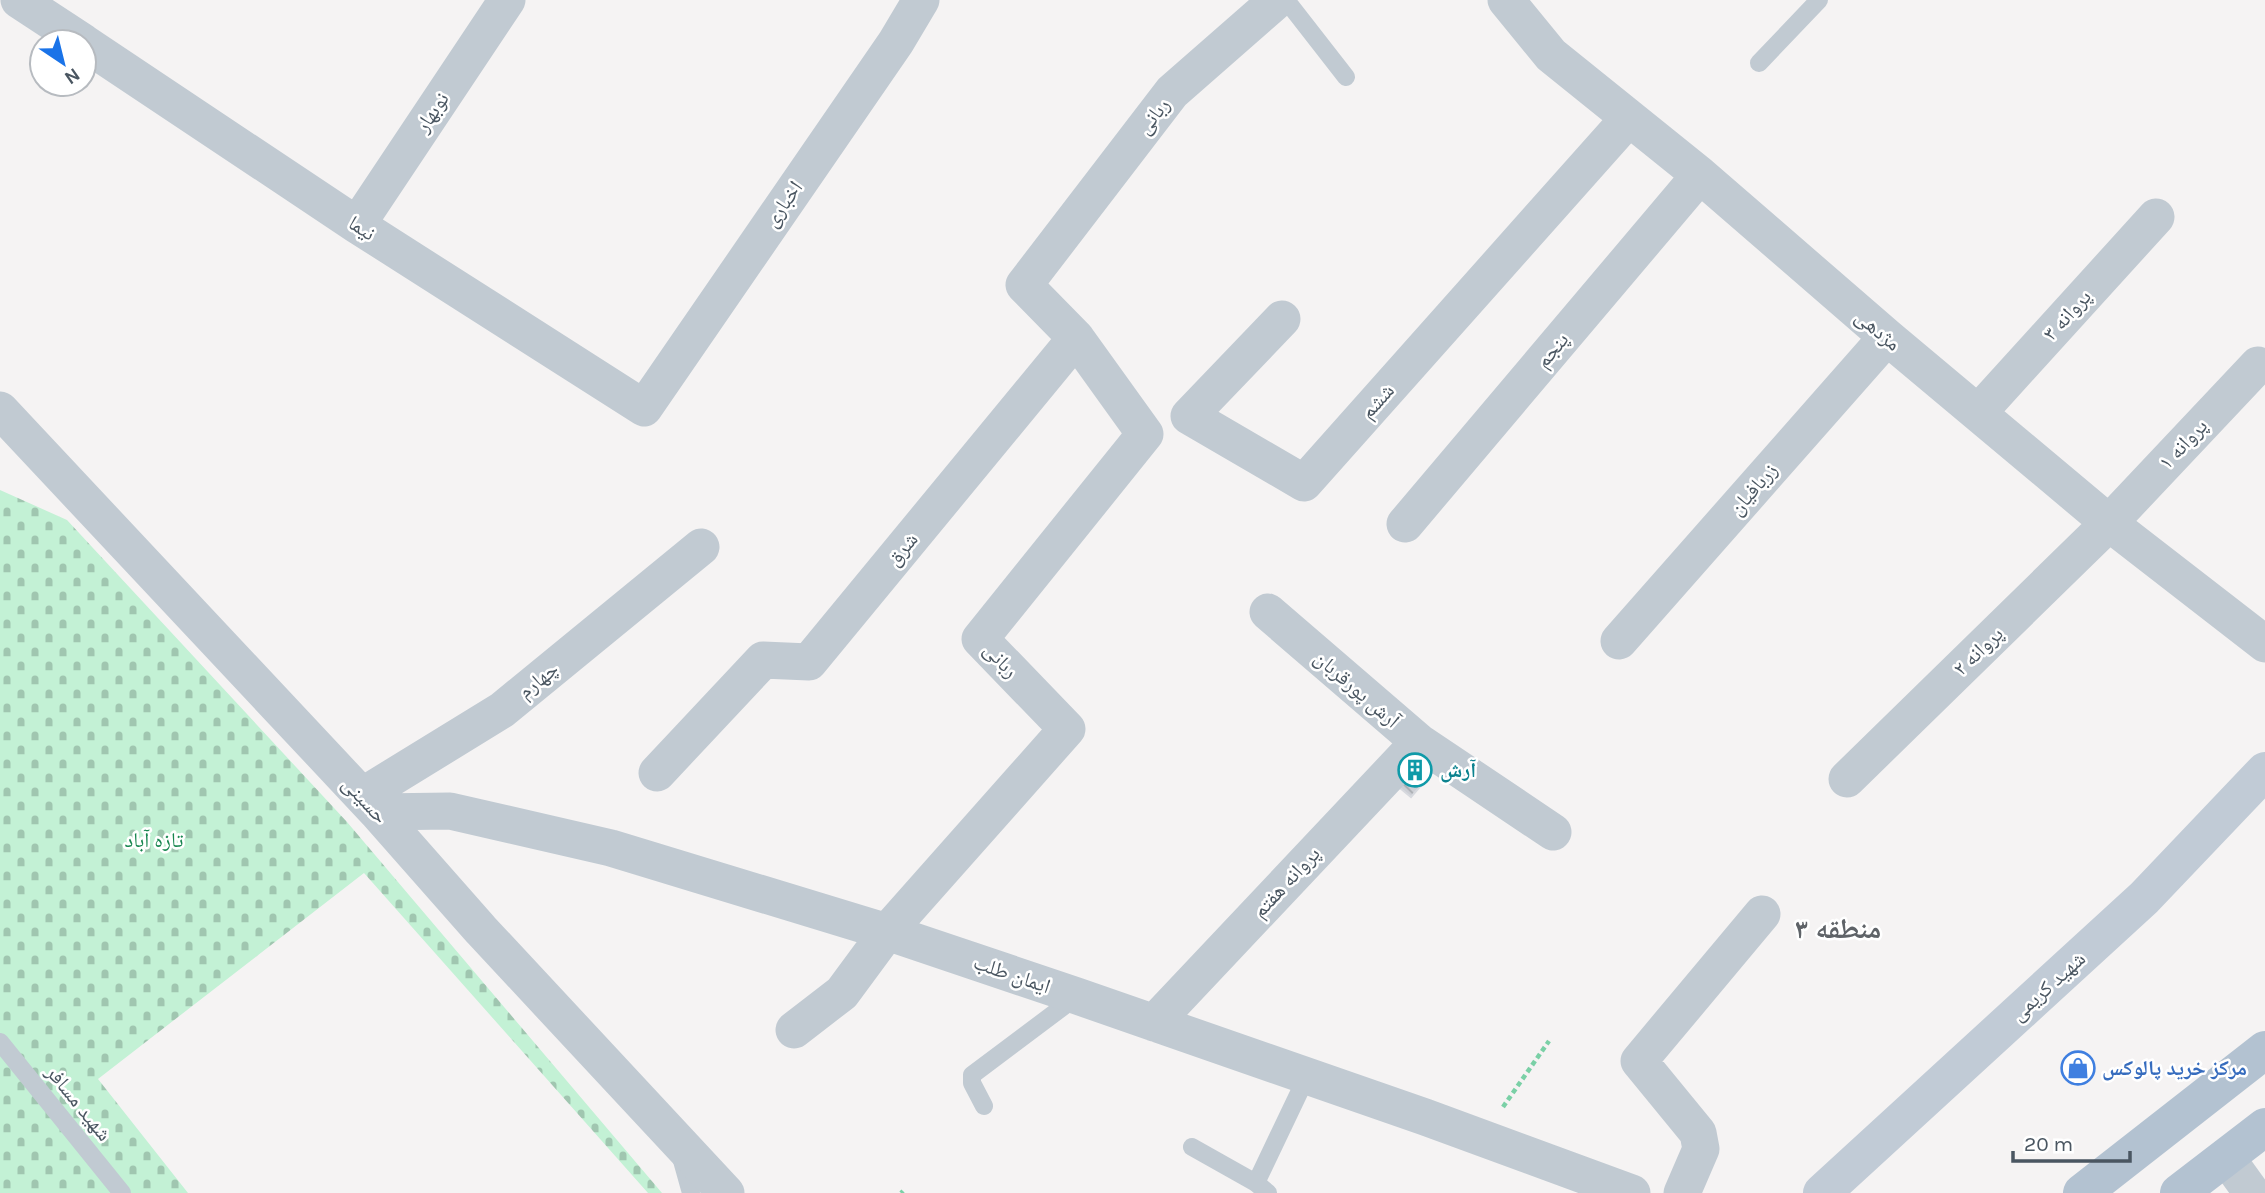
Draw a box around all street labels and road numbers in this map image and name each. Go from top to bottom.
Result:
street label: نوبهار [410,88,454,137]
street label: ربانی [1131,93,1175,140]
street label: اخباری [759,176,807,232]
street label: نیما [344,210,380,246]
street label: پروانه ۳ [2038,285,2096,346]
street label: مژدهی [1850,304,1906,357]
street label: پنجم [1530,328,1575,374]
street label: ششم [1355,379,1400,425]
street label: پروانه ۱ [2154,414,2212,474]
street label: زربافیان [1724,458,1782,520]
street label: شرق [881,528,923,571]
street label: پروانه ۲ [1948,621,2008,681]
street label: ربانی [978,637,1023,683]
street label: آرش پورقربان [1309,645,1405,734]
street label: چهارم [513,656,564,705]
street label: حسینی [337,772,393,829]
street label: پروانه هفتم [1247,842,1326,924]
street label: شهید کریمی [2006,946,2091,1026]
street label: ایمان طلب [970,950,1054,998]
street label: شهید مسافر [41,1060,117,1146]

